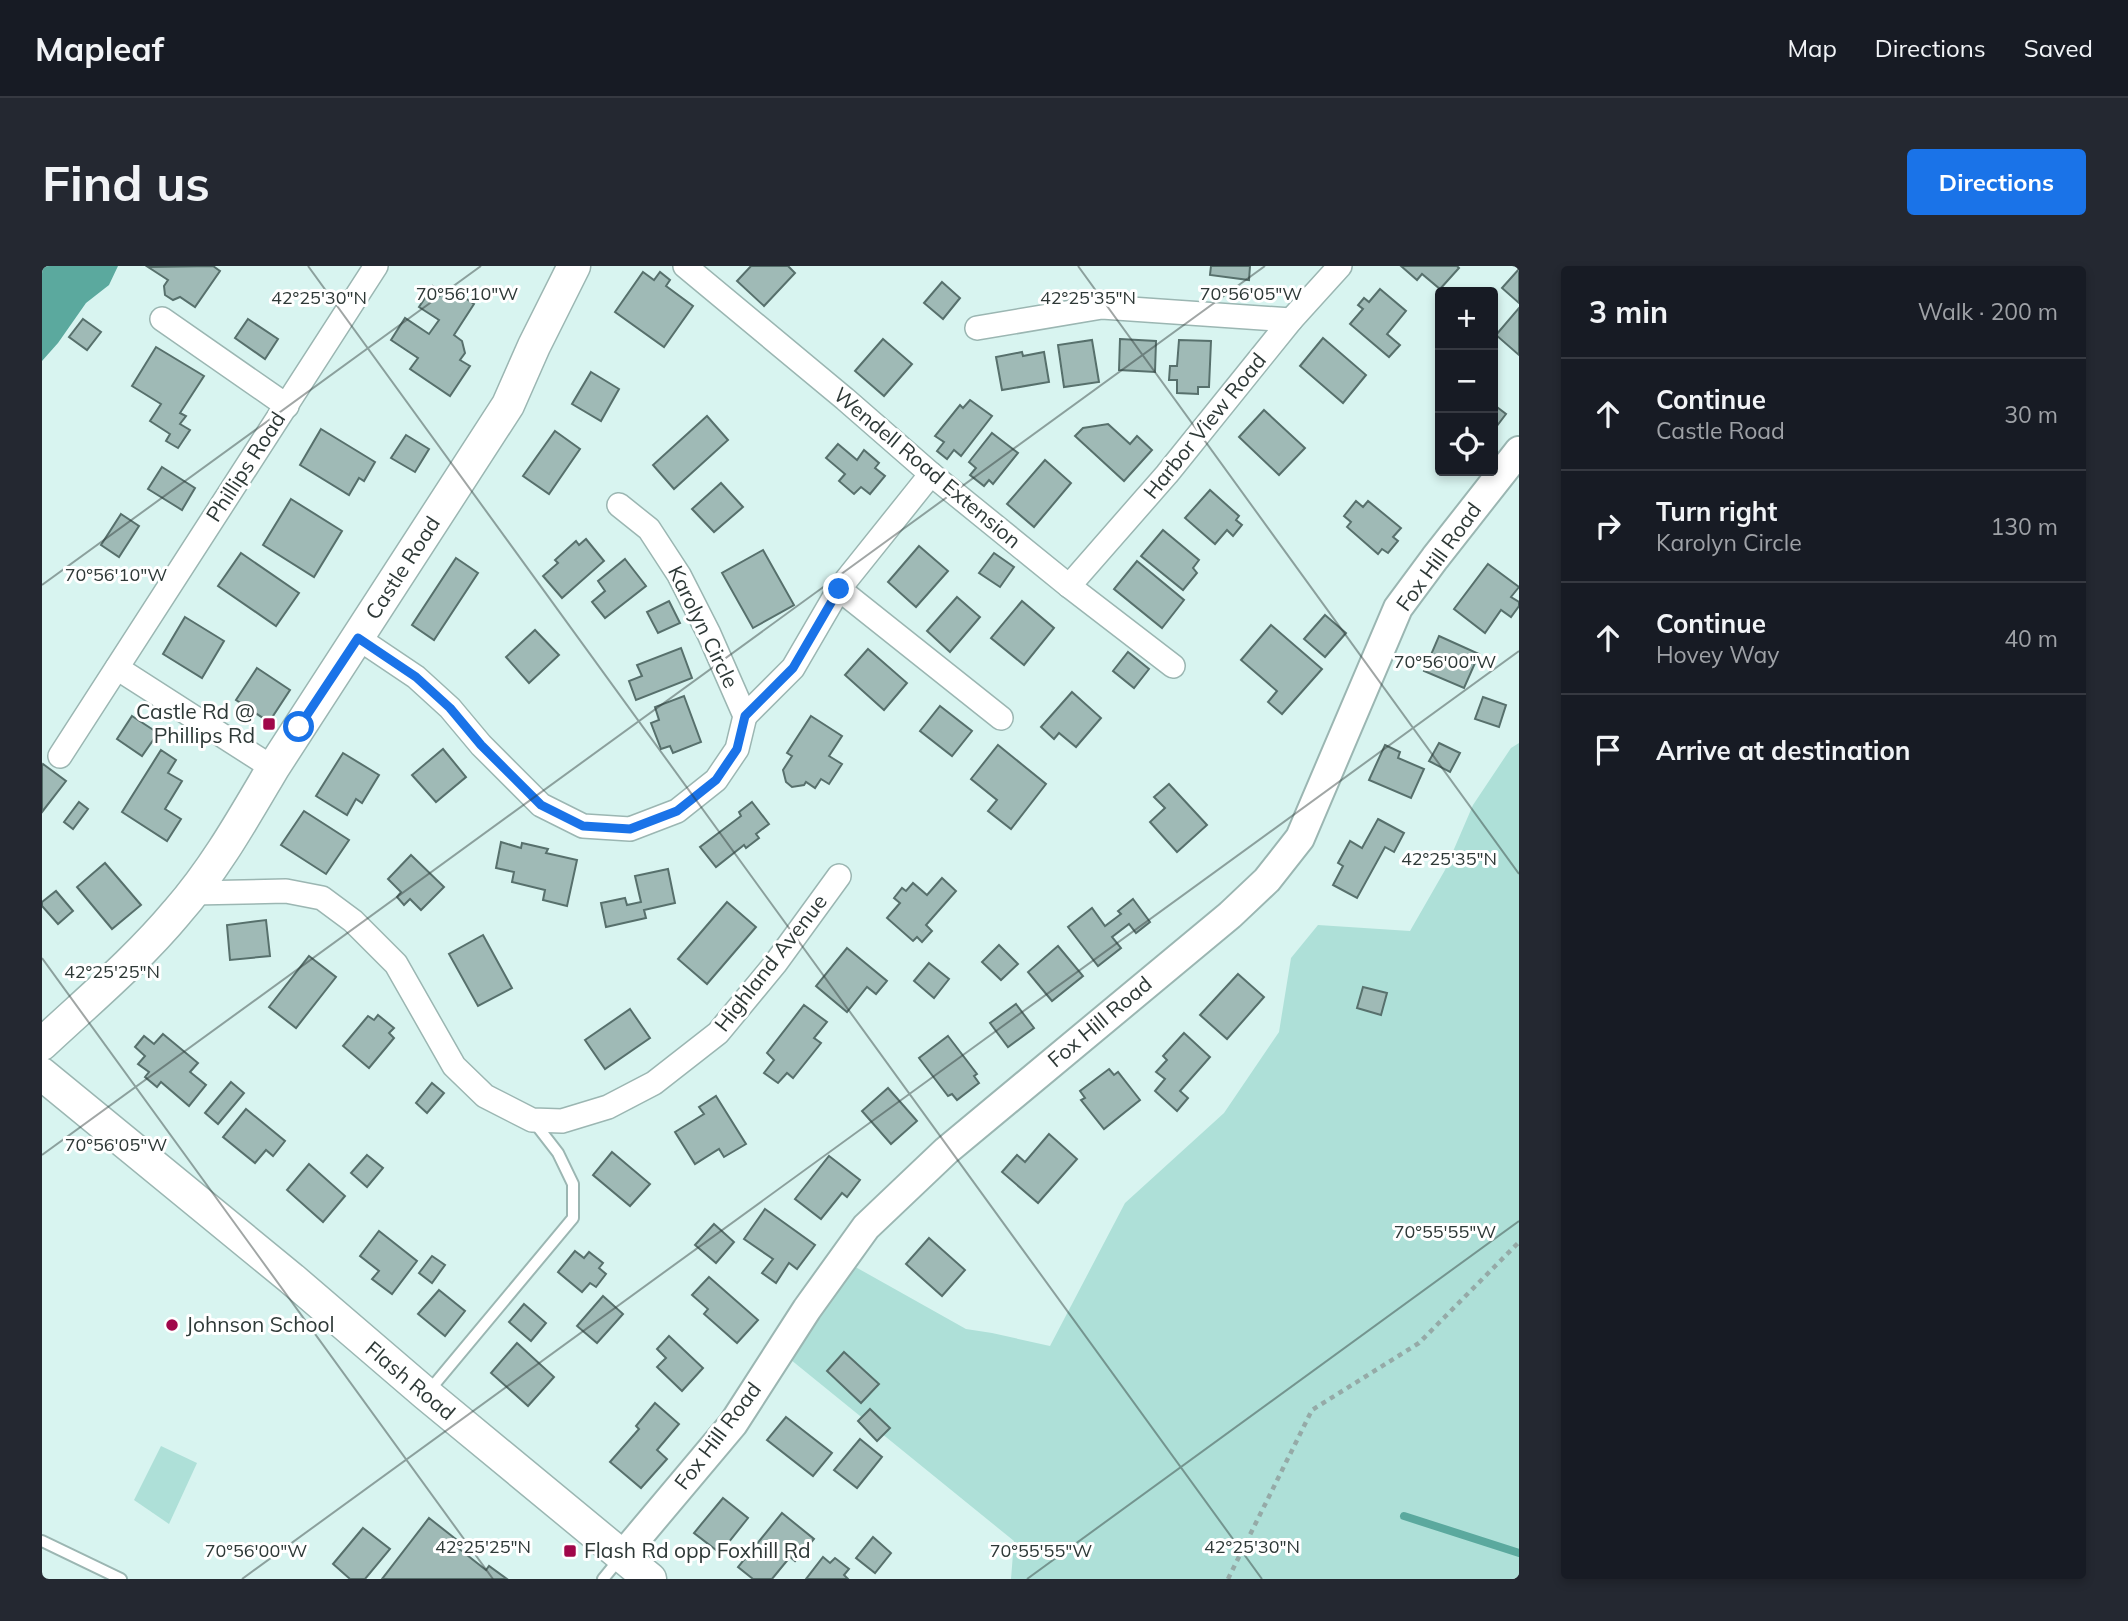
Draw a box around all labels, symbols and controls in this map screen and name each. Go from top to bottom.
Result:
text: Mapleaf [35,28,164,69]
text: Map [1787,33,1837,63]
text: Directions [1875,33,1986,63]
text: Saved [2024,33,2093,63]
button: Directions [1907,149,2086,215]
text: Find us [42,152,210,213]
text: 70°56'10"W [416,282,518,305]
text: 70°56'05"W [1200,282,1302,305]
text: 42°25'30"N [271,286,367,309]
text: 42°25'35"N [1040,286,1136,309]
map controls [1435,287,1498,476]
button: + [1435,287,1498,350]
text: 3 min [1589,293,1668,331]
text: Walk · 200 m [1918,297,2058,326]
street label: Harbor View Road [1137,347,1271,504]
button: − [1435,350,1498,413]
street label: Wendell Road Extension [829,381,1027,553]
text: Continue [1656,383,1766,416]
icon: ahead [1589,395,1627,433]
text: 30 m [2004,400,2058,429]
street label: Phillips Road [200,407,290,526]
button: locate [1435,413,1498,476]
text: Castle Road [1656,416,1785,445]
text: Turn right [1656,495,1777,528]
street label: Fox Hill Road [1390,497,1486,616]
icon: right [1589,507,1627,545]
street label: Castle Road [359,511,445,624]
text: 130 m [1990,512,2058,541]
text: Karolyn Circle [1656,528,1802,557]
street label: Karolyn Circle [663,561,745,692]
text: 70°56'10"W [65,563,167,586]
route end [823,573,854,604]
text: Continue [1656,607,1766,640]
icon: ahead [1589,619,1627,657]
text: 40 m [2004,624,2058,653]
text: Hovey Way [1656,640,1779,669]
text: 70°56'00"W [1394,650,1496,673]
place label: Castle Rd @ Phillips Rd [136,698,255,748]
route start [283,711,314,742]
marker: Castle Rd @ Phillips Rd [261,716,277,732]
icon: arrive [1589,731,1627,769]
text: Arrive at destination [1656,734,1911,767]
text: 42°25'35"N [1401,847,1497,870]
street label: Highland Avenue [709,889,832,1036]
text: 42°25'25"N [64,960,160,983]
street label: Fox Hill Road [1042,970,1157,1072]
text: 70°56'05"W [65,1133,167,1156]
text: 70°55'55"W [1394,1220,1496,1243]
place label: Johnson School [186,1311,334,1337]
marker: Johnson School [164,1317,180,1333]
street label: Flash Road [361,1335,461,1425]
street label: Fox Hill Road [668,1376,766,1494]
text: 42°25'25"N [435,1535,531,1558]
text: 42°25'30"N [1204,1535,1300,1558]
place label: Flash Rd opp Foxhill Rd [584,1537,811,1563]
text: 70°56'00"W [205,1539,307,1562]
text: 70°55'55"W [990,1539,1092,1562]
marker: Flash Rd opp Foxhill Rd [562,1543,578,1559]

